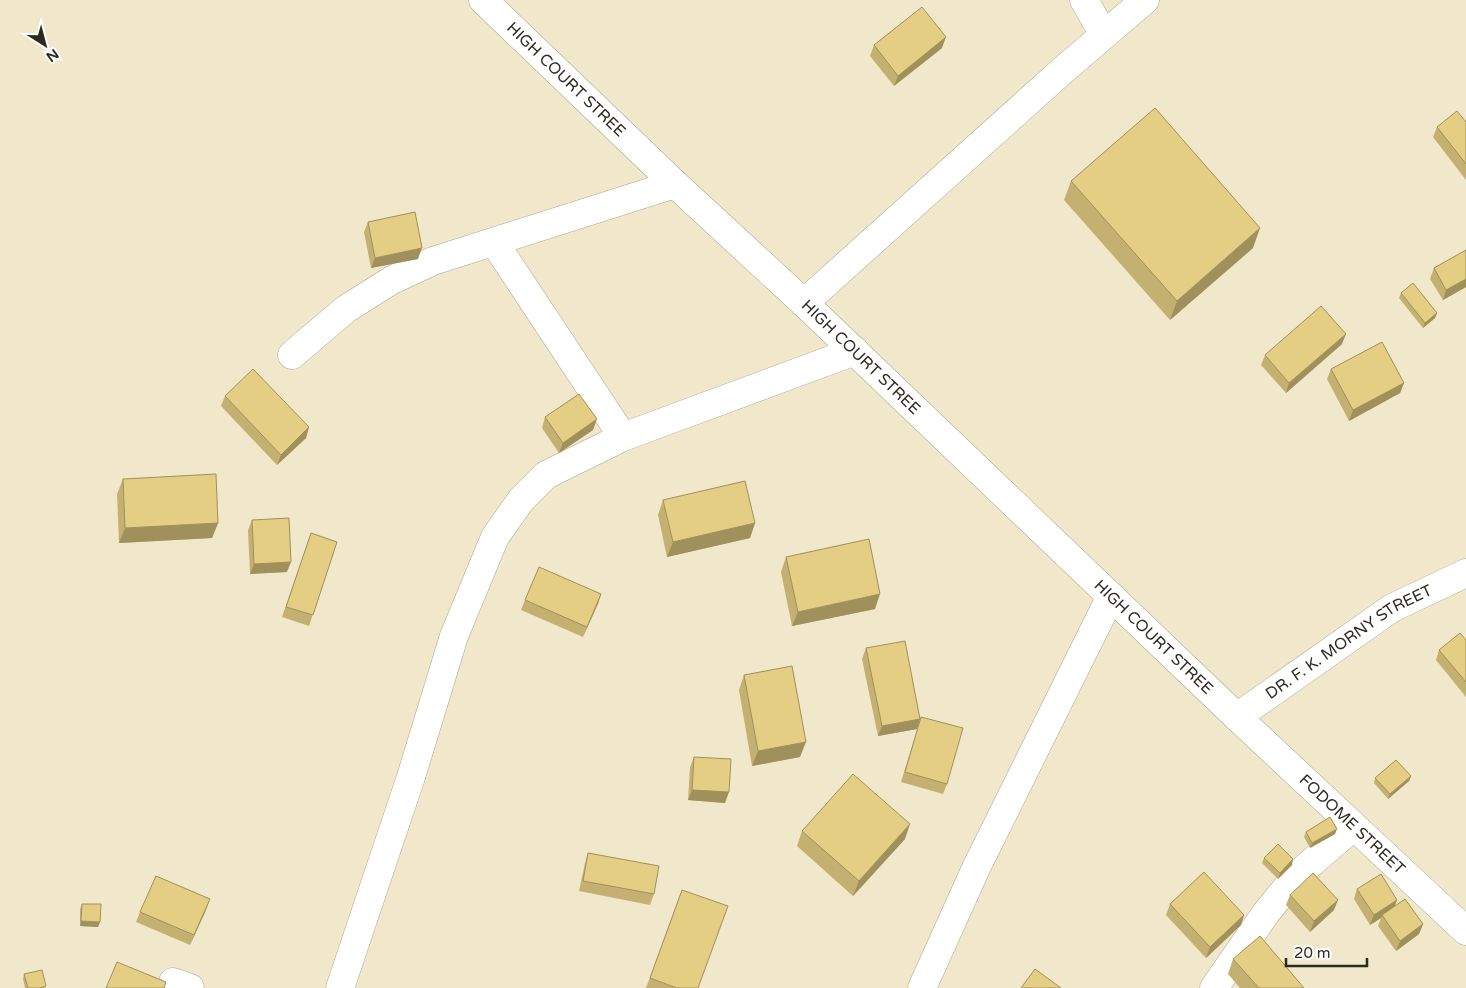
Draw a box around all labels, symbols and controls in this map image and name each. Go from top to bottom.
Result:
street label: HIGH COURT STREE [502,18,630,141]
north arrow [20,20,70,70]
text: N [43,45,62,65]
street label: HIGH COURT STREE [797,296,925,419]
street label: HIGH COURT STREE [1090,576,1217,699]
street label: DR. F. K. MORNY STREET [1262,580,1436,704]
street label: FODOME STREET [1295,770,1409,879]
scale bar [1286,936,1367,968]
text: 20 m [1294,944,1331,962]

